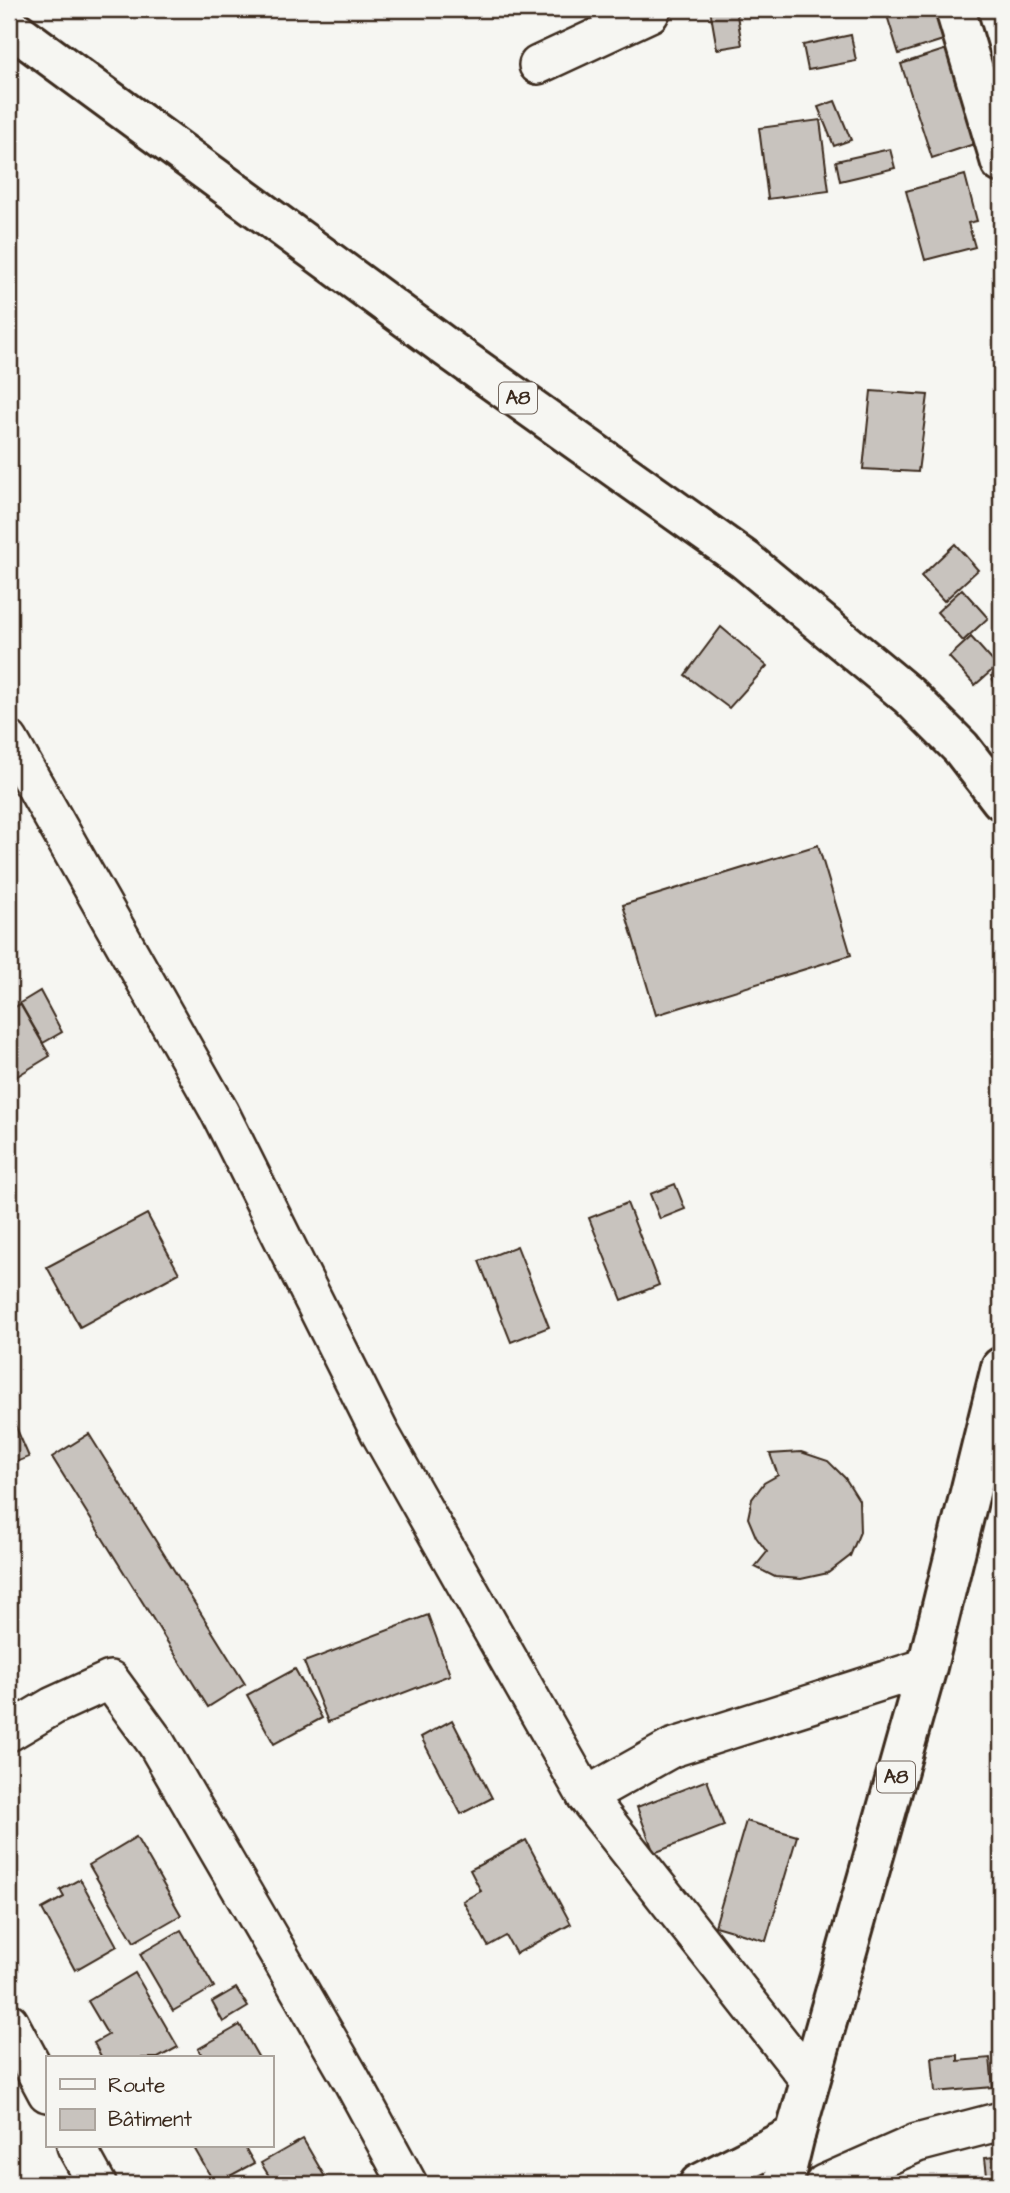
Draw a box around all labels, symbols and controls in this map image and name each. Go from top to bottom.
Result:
road number: A8 [499,382,537,414]
road number: A8 [877,1762,915,1792]
legend [46,2056,273,2148]
text: Route [108,2071,165,2100]
text: Bâtiment [108,2105,192,2134]

